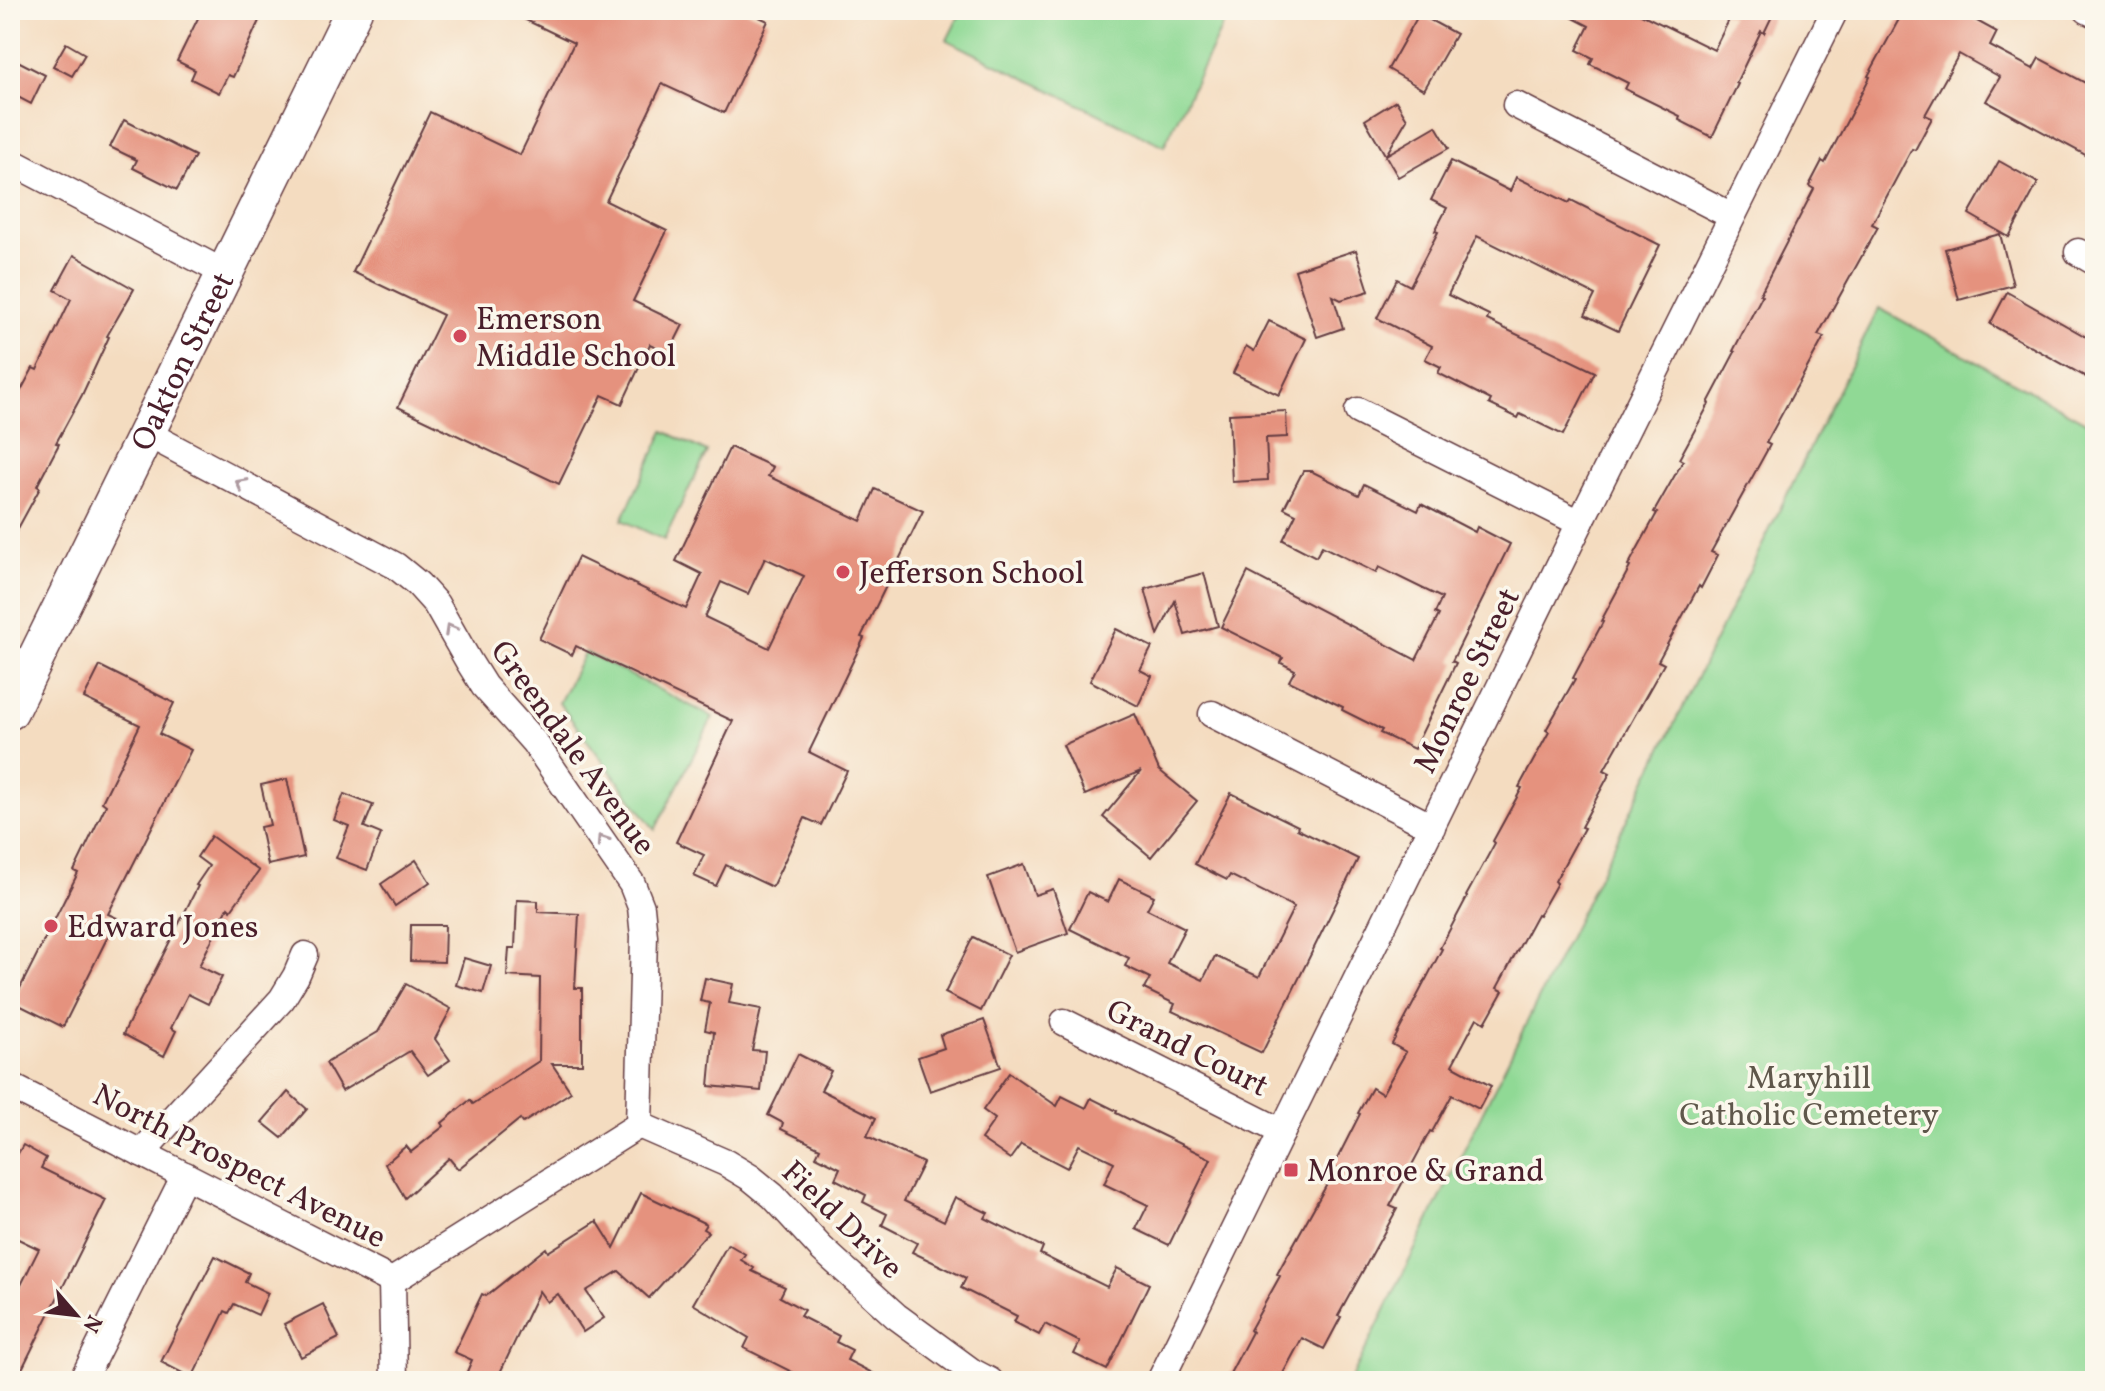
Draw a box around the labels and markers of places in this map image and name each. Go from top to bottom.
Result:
place label: Emerson Middle School [476,299,676,380]
marker: Emerson Middle School [451,327,469,345]
place label: Jefferson School [859,553,1084,597]
marker: Jefferson School [834,563,852,581]
place label: Edward Jones [67,907,258,951]
marker: Edward Jones [42,917,60,935]
place label: Monroe & Grand [1307,1151,1544,1195]
marker: Monroe & Grand [1282,1161,1300,1179]

